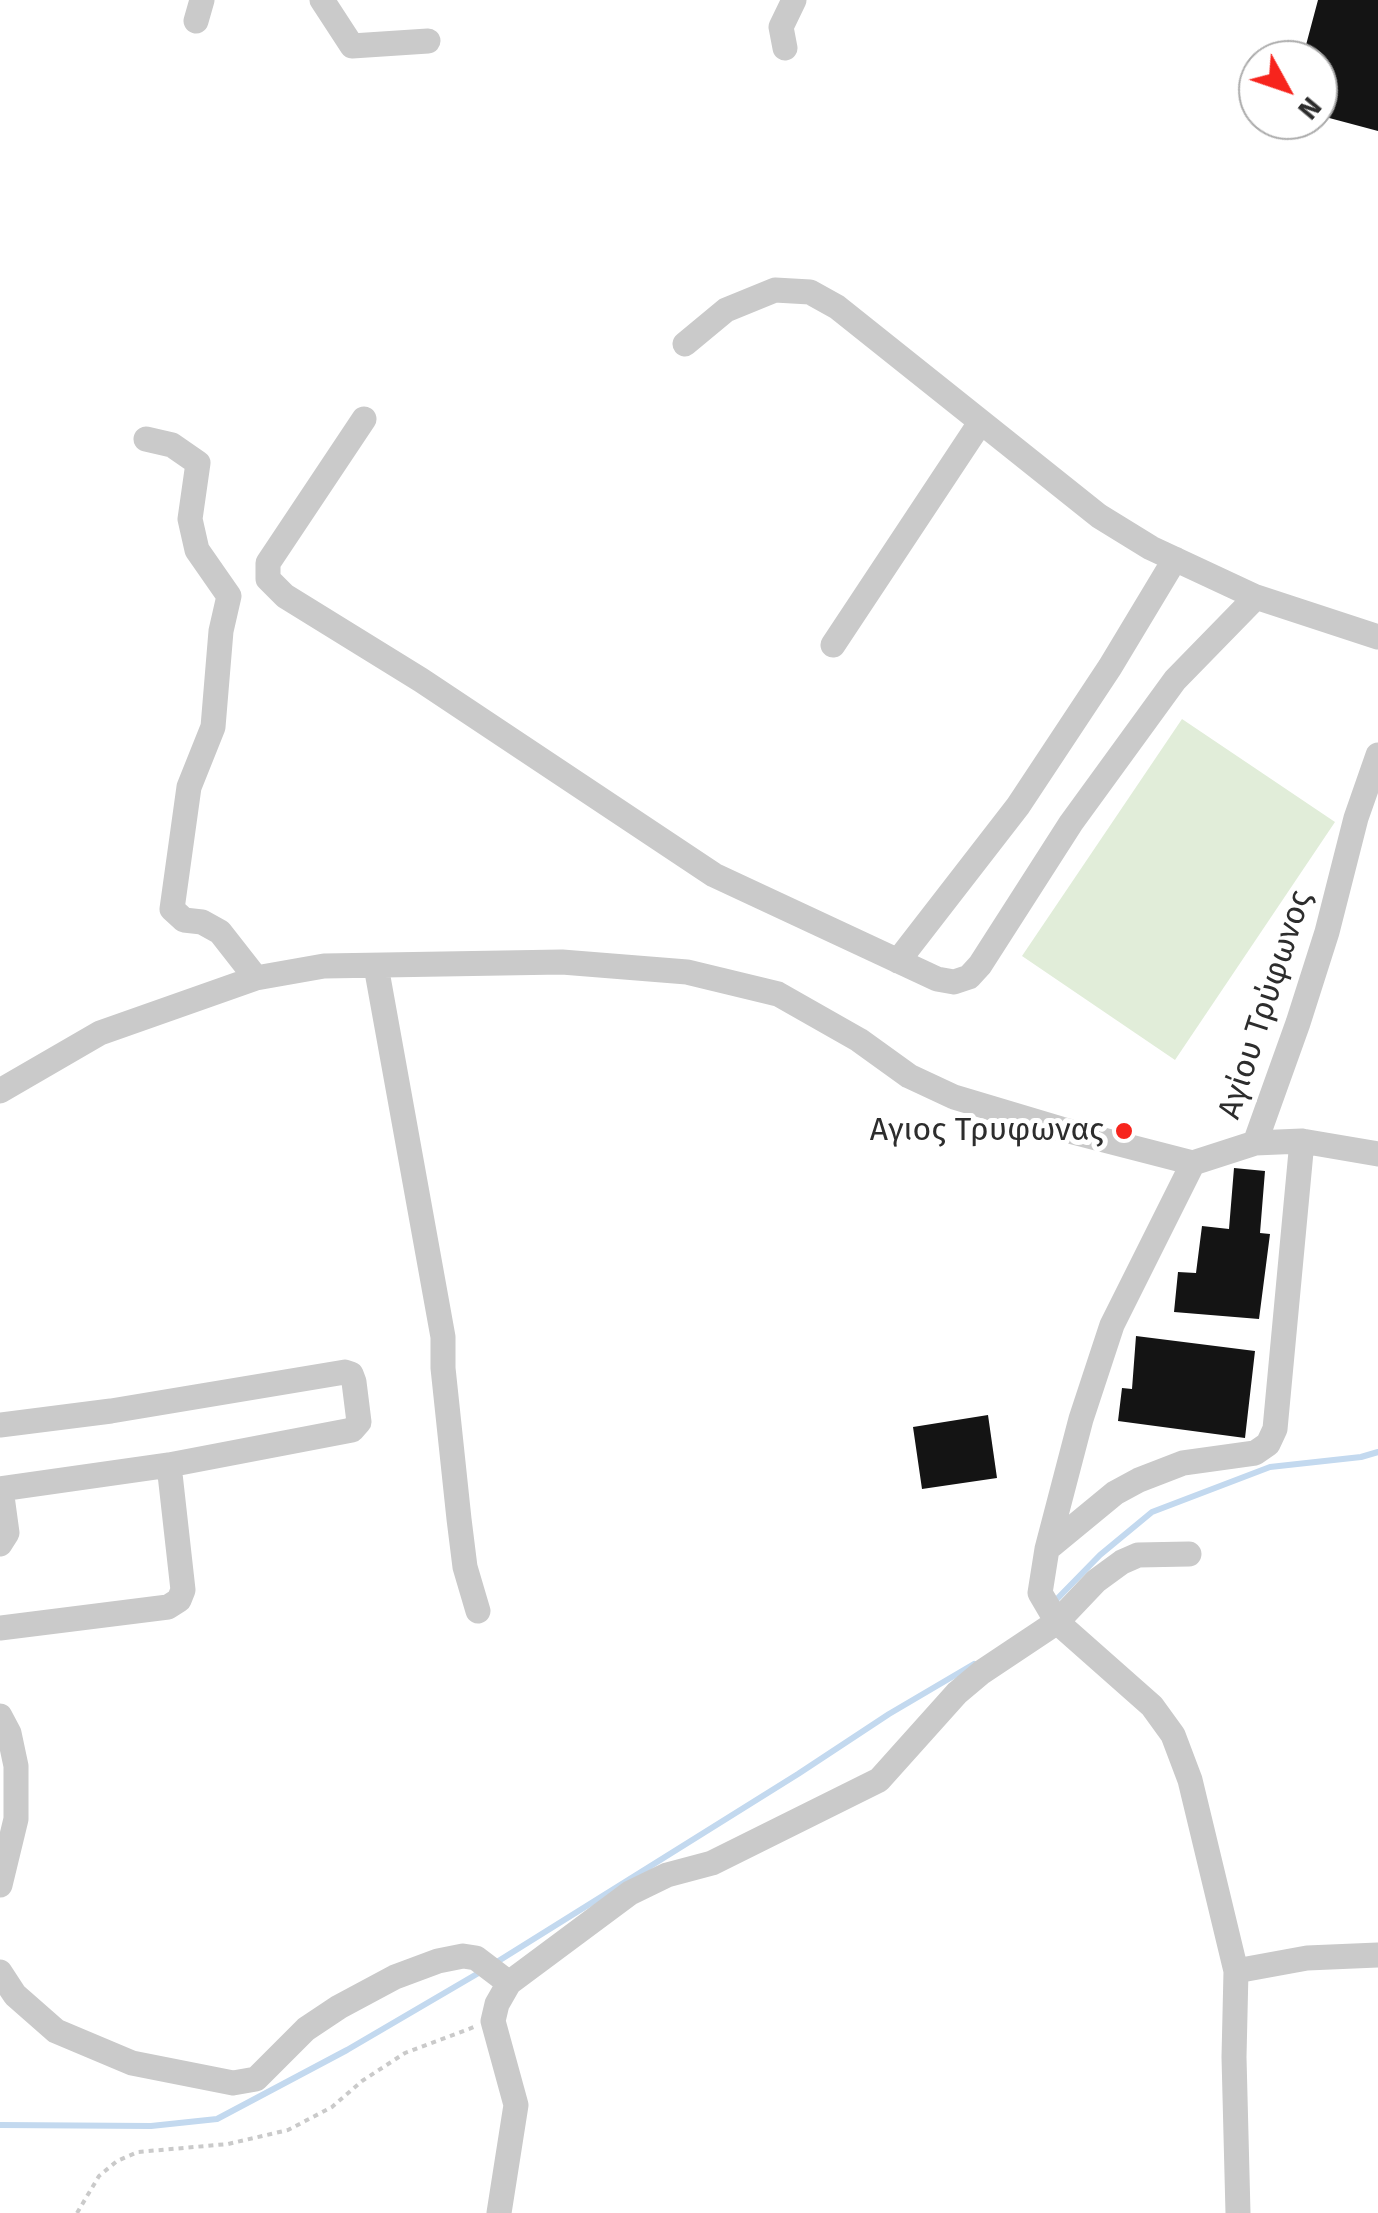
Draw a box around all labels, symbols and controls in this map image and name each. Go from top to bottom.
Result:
north arrow [1238,40,1338,140]
text: N [1291,91,1328,126]
street label: Αγίου Τρύφωνος [1211,886,1321,1124]
place label: Αγιος Τρυφωνας [870,1112,1104,1150]
marker: Αγιος Τρυφωνας [1113,1120,1135,1142]

